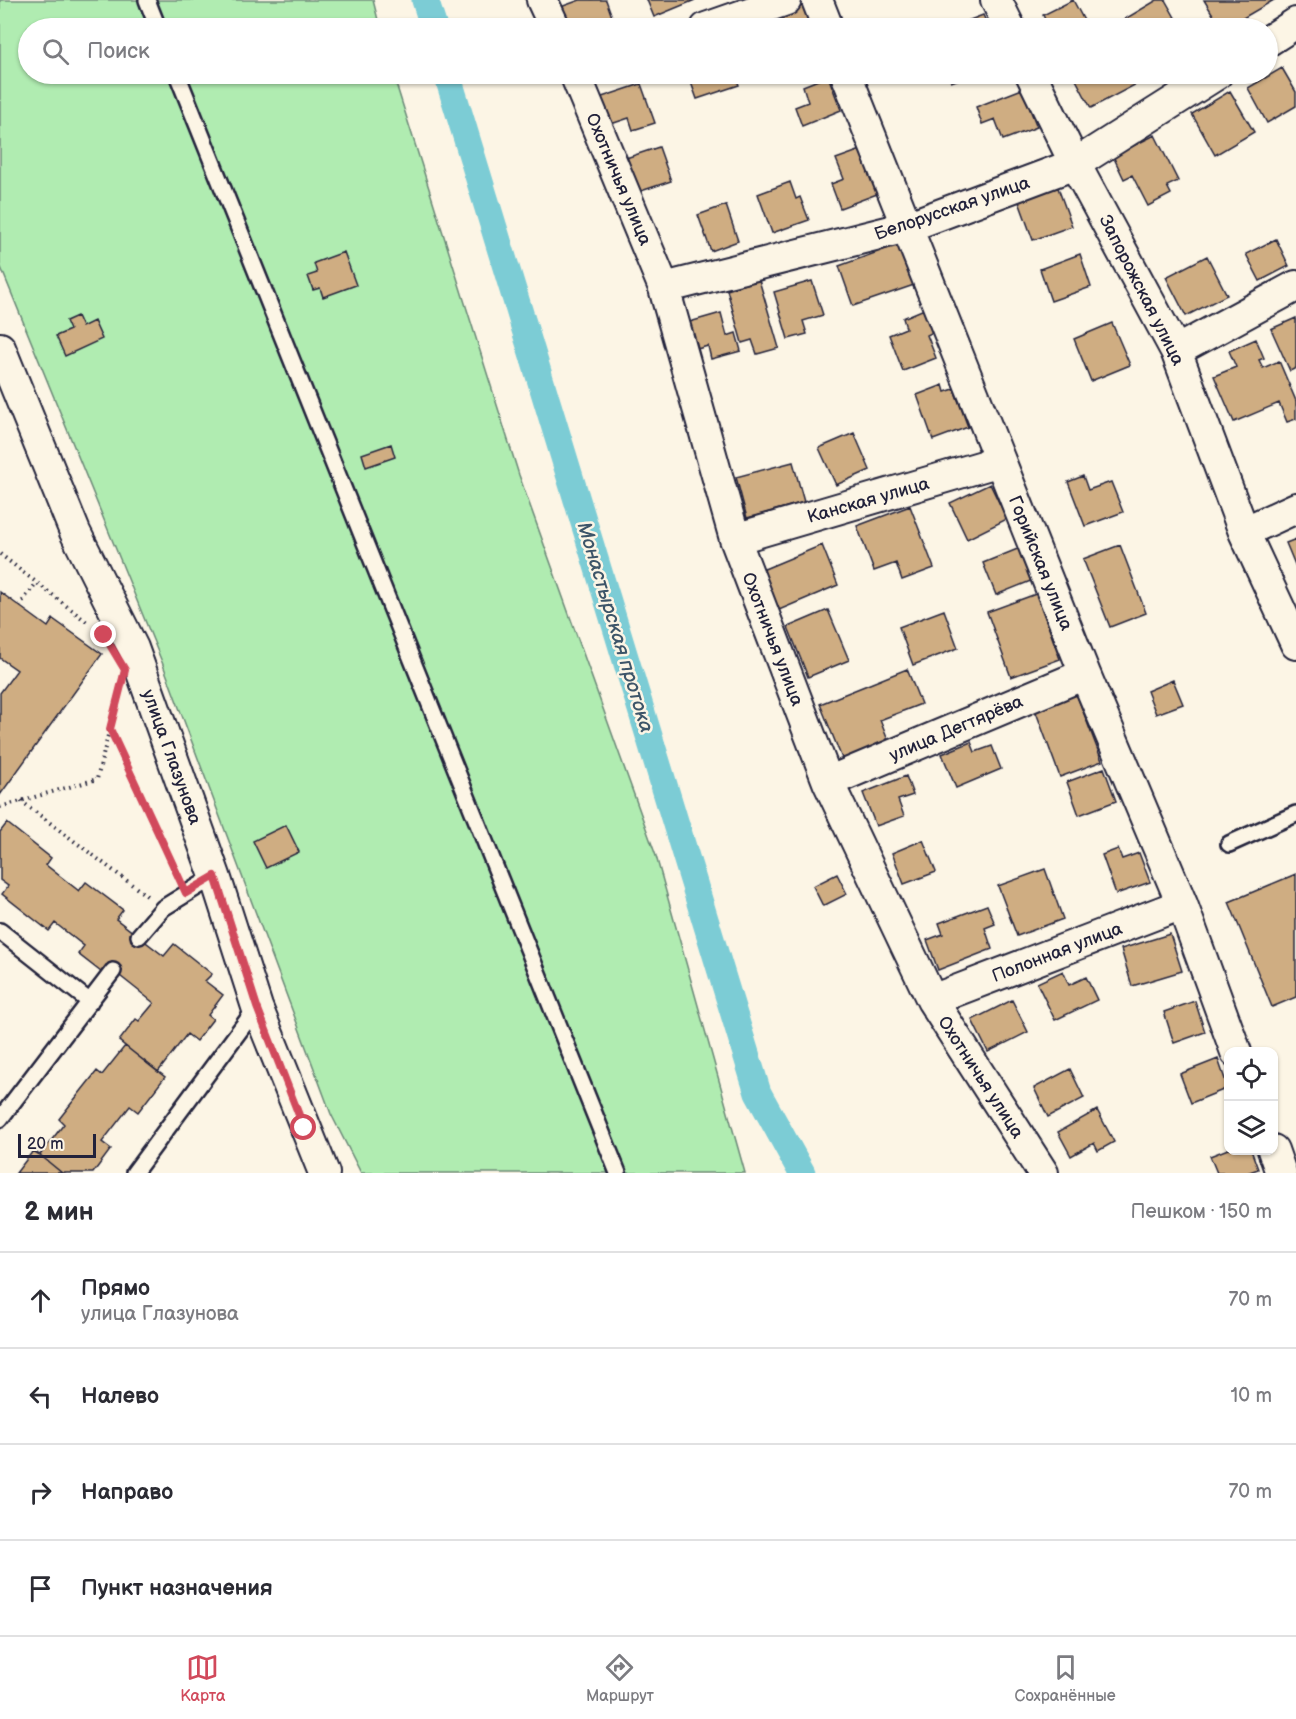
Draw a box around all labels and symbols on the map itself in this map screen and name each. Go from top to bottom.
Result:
street label: Охотничья улица [581,110,656,249]
street label: Белорусская улица [872,172,1033,245]
street label: Запорожская улица [1095,212,1189,369]
street label: Канская улица [805,473,932,528]
street label: Горийская улица [1004,493,1077,634]
water label: Монастырская протока [571,519,659,736]
street label: Охотничья улица [737,569,808,709]
route end [90,621,116,647]
street label: улица Глазунова [137,687,206,828]
street label: улица Дегтярёва [886,691,1026,766]
street label: Полонная улица [989,918,1126,987]
street label: Охотничья улица [933,1012,1028,1143]
route start [290,1114,316,1140]
scale bar [18,1131,96,1158]

